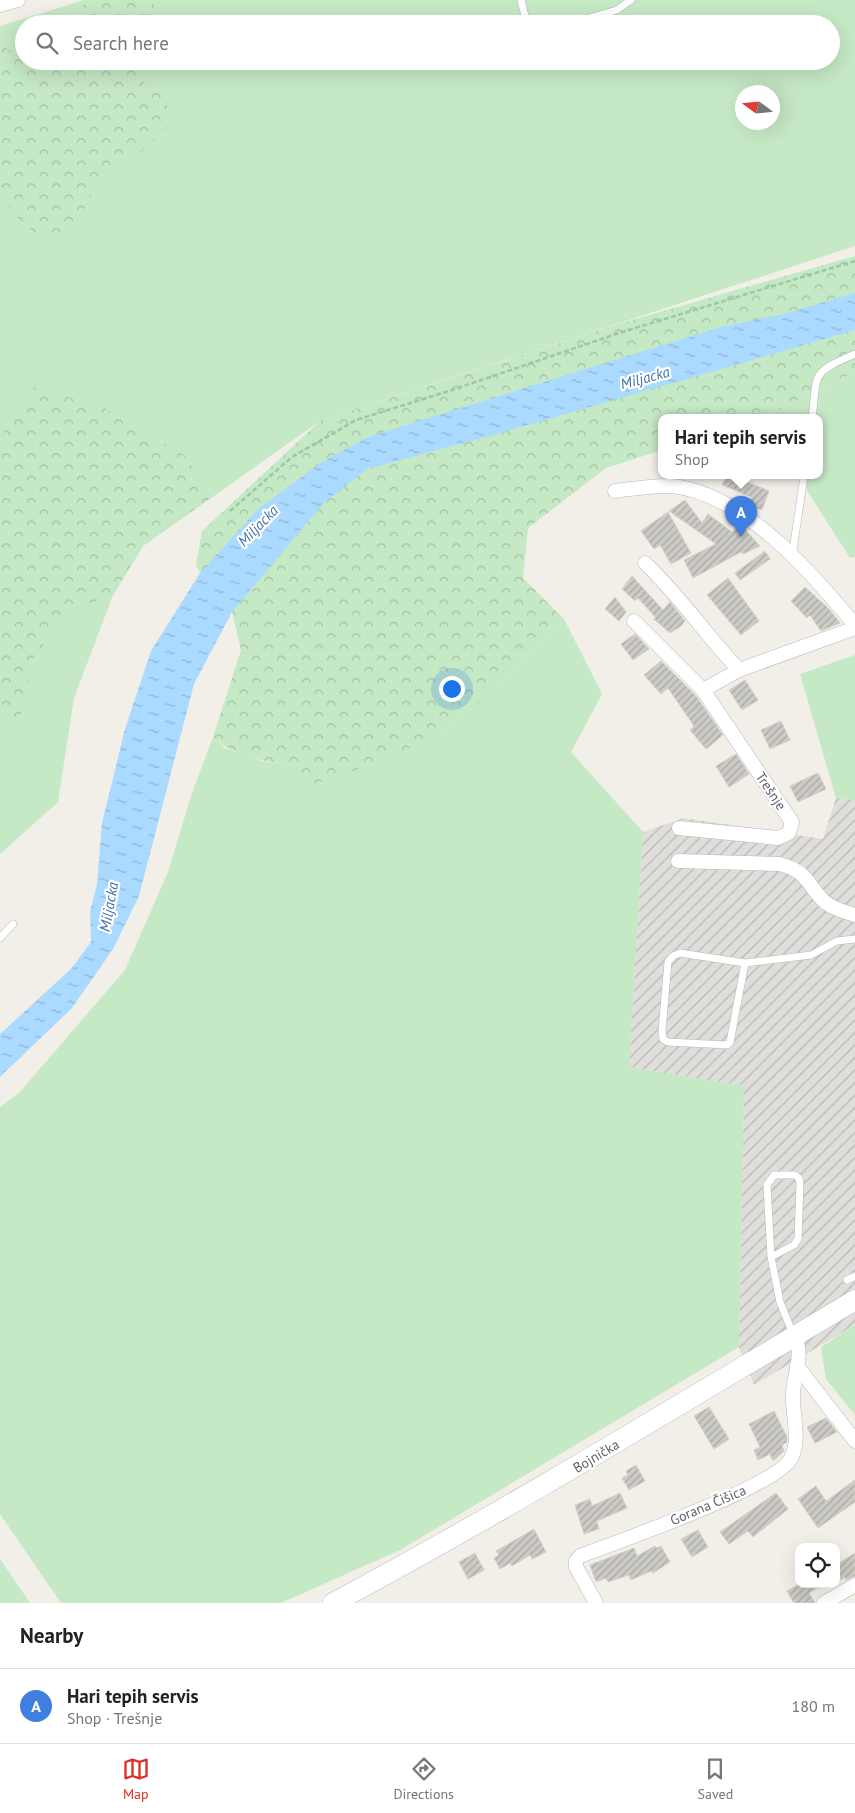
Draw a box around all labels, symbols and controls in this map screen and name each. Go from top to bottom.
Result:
search box [15,15,840,70]
icon: search [33,29,61,57]
text: Search here [73,31,169,55]
north arrow [735,85,780,130]
water label: Miljacka [618,362,672,393]
popup [658,414,823,479]
text: Hari tepih servis [675,425,806,449]
text: Shop [675,449,709,469]
pin: A [725,496,757,537]
water label: Miljacka [233,500,282,550]
your location [439,676,465,702]
street label: Trešnje [752,768,790,814]
water label: Miljacka [95,880,122,933]
street label: Bojnička [570,1435,622,1477]
street label: Gorana Čišica [667,1481,749,1529]
map controls [795,1543,840,1588]
button: locate [795,1543,840,1588]
text: Nearby [20,1622,83,1649]
text: Hari tepih servis [67,1684,199,1708]
text: A [31,1696,41,1716]
text: 180 m [792,1696,835,1716]
text: Shop · Trešnje [67,1708,162,1728]
tab: Map [122,1755,150,1803]
tab: Directions [393,1755,454,1803]
tab: Saved [698,1755,733,1803]

